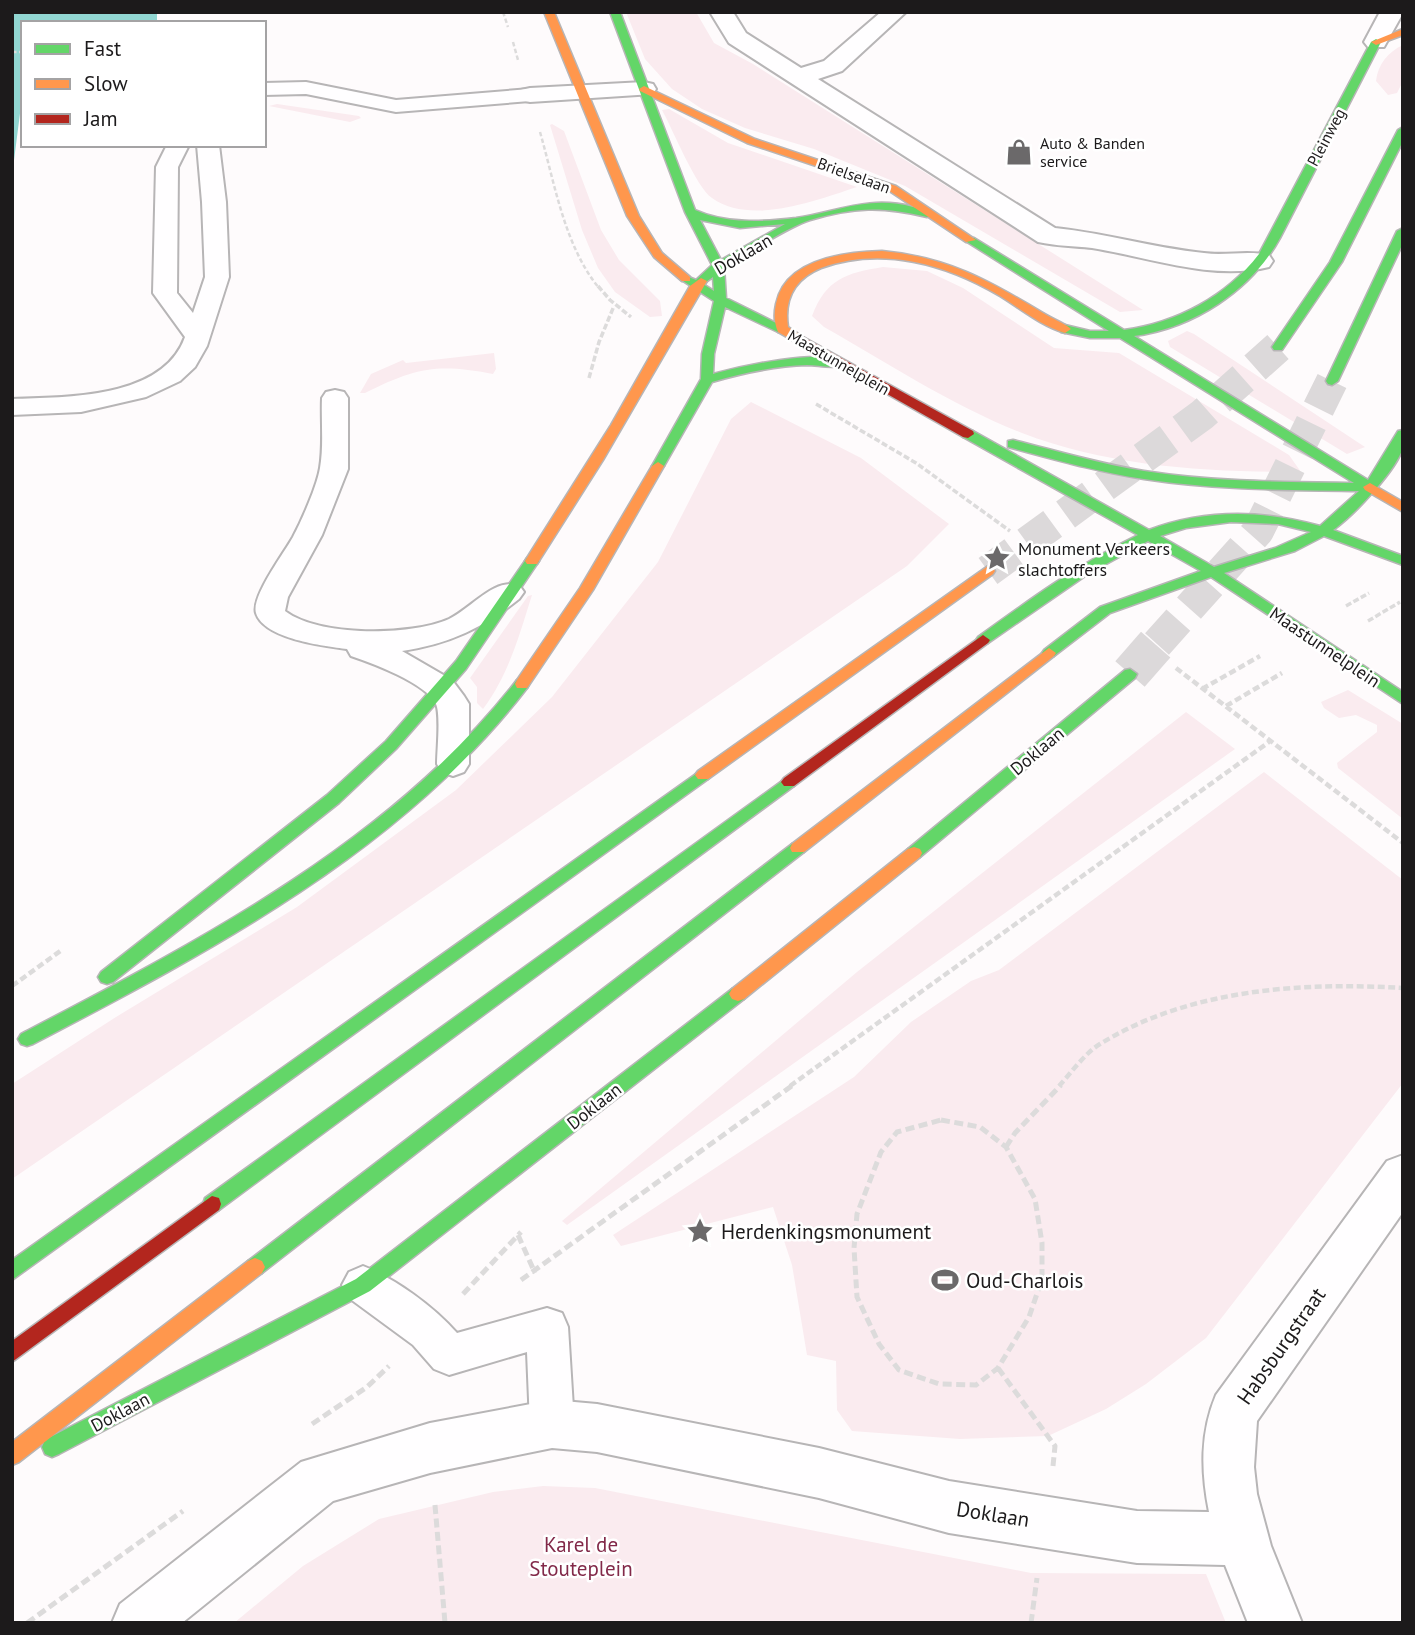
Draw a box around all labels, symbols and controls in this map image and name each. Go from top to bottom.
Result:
legend [21,21,266,147]
text: Fast [84,35,121,62]
text: Slow [84,70,128,97]
text: Jam [83,105,118,132]
street label: Pleinweg [1302,105,1350,169]
place label: Auto & Banden service [1040,133,1145,171]
shop icon: Auto & Banden service [1004,137,1034,167]
street label: Brielselaan [815,153,893,197]
street label: Doklaan [710,228,776,280]
street label: Maastunnelplein [785,325,893,399]
place label: Monument Verkeers slachtoffers [1018,537,1170,581]
place icon: Monument Verkeers slachtoffers [982,543,1012,573]
street label: Maastunnelplein [1265,602,1385,692]
street label: Doklaan [1005,722,1069,780]
street label: Doklaan [562,1078,626,1134]
place icon: Herdenkingsmonument [685,1216,715,1246]
place label: Herdenkingsmonument [721,1218,931,1245]
sports icon: Oud-Charlois [930,1265,960,1295]
place label: Oud-Charlois [966,1267,1083,1294]
street label: Habsburgstraat [1231,1282,1331,1410]
street label: Doklaan [87,1387,153,1437]
street label: Doklaan [955,1495,1031,1533]
park label: Karel de Stouteplein [529,1531,633,1582]

